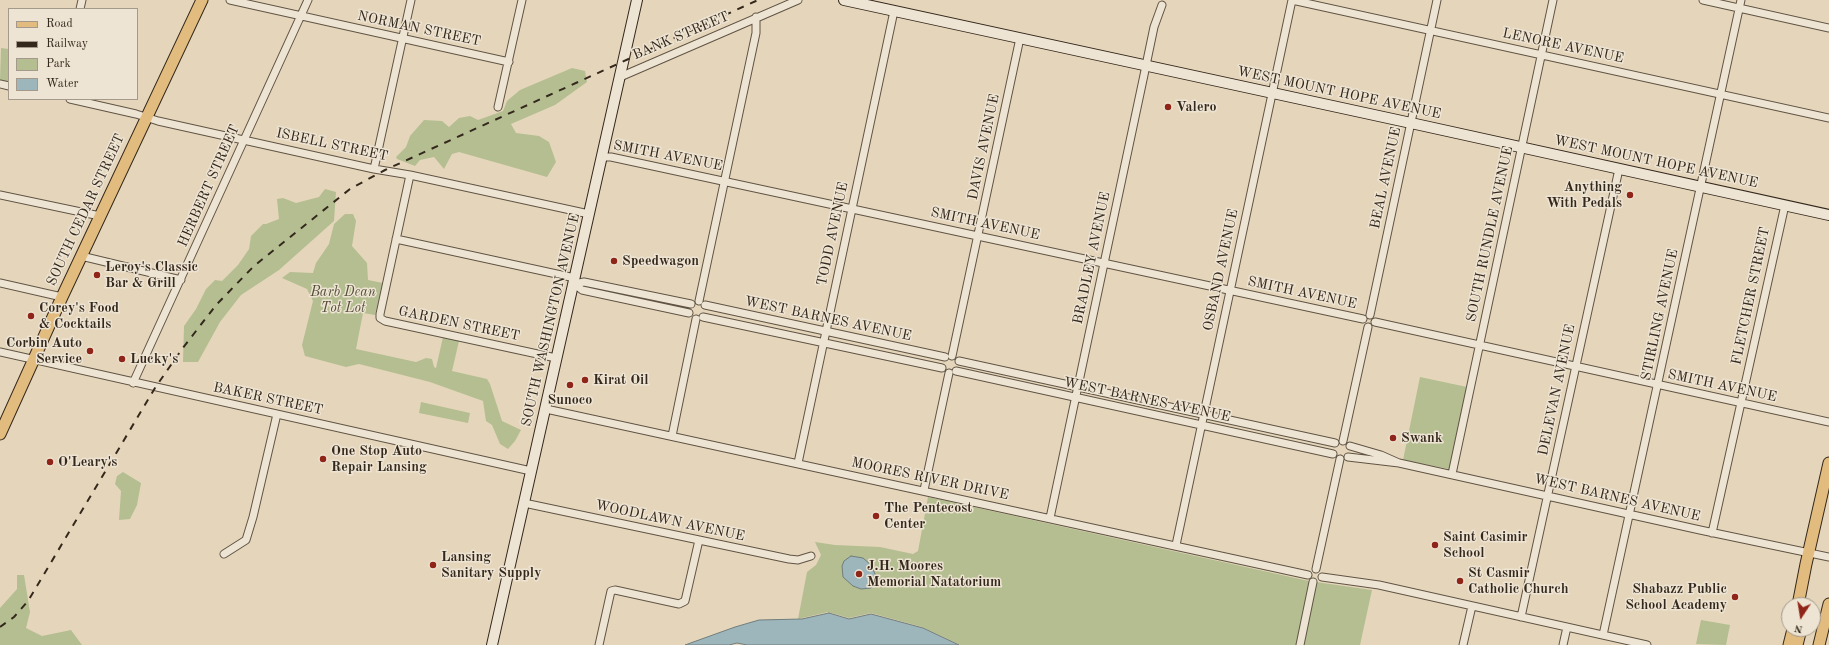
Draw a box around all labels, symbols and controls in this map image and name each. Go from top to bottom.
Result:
legend [8,8,138,100]
street label: NORMAN STREET [356,8,482,50]
street label: BANK STREET [630,8,732,64]
text: Road [46,18,73,30]
street label: LENORE AVENUE [1501,25,1625,67]
text: Railway [46,38,88,50]
text: Park [46,58,71,70]
street label: WEST MOUNT HOPE AVENUE [1235,63,1443,123]
text: Water [46,78,78,90]
street label: DAVIS AVENUE [965,93,1003,201]
place label: Valero [1176,99,1217,115]
marker: Valero [1163,102,1173,112]
street label: HERBERT STREET [174,122,244,250]
street label: ISBELL STREET [274,125,390,165]
street label: BEAL AVENUE [1367,126,1405,230]
street label: SOUTH CEDAR STREET [43,131,129,289]
street label: WEST MOUNT HOPE AVENUE [1552,132,1760,192]
street label: SMITH AVENUE [612,137,724,175]
street label: SOUTH RUNDLE AVENUE [1463,145,1517,323]
place label: Anything With Pedals [1546,179,1622,212]
street label: TODD AVENUE [814,181,852,287]
street label: BRADLEY AVENUE [1070,190,1114,326]
marker: Anything With Pedals [1625,190,1635,200]
street label: SMITH AVENUE [929,204,1041,244]
street label: OSBAND AVENUE [1200,208,1242,332]
street label: SOUTH WASHINGTON AVENUE [518,212,584,428]
street label: FLETCHER STREET [1728,226,1774,366]
street label: STIRLING AVENUE [1638,248,1682,382]
place label: Speedwagon [622,253,699,269]
marker: Speedwagon [609,256,619,266]
place label: Leroy's Classic Bar & Grill [105,259,198,292]
marker: Leroy's Classic Bar & Grill [92,270,102,280]
street label: SMITH AVENUE [1246,273,1358,313]
park label: Barb Dean Tot Lot [310,284,376,316]
street label: WEST BARNES AVENUE [743,293,913,345]
place label: Corey's Food & Cocktails [39,300,119,332]
street label: GARDEN STREET [397,303,521,345]
marker: Corey's Food & Cocktails [26,311,36,321]
street label: DELEVAN AVENUE [1535,323,1579,457]
place label: Corbin Auto Service [6,335,82,368]
marker: Corbin Auto Service [85,346,95,356]
place label: Lucky's [130,351,178,367]
marker: Lucky's [117,354,127,364]
street label: SMITH AVENUE [1666,366,1778,406]
place label: Kirat Oil [593,372,649,388]
street label: WEST BARNES AVENUE [1062,374,1232,426]
marker: Kirat Oil [580,375,590,385]
street label: BAKER STREET [211,379,325,419]
marker: Sunoco [565,380,575,390]
place label: Sunoco [548,392,592,408]
place label: Swank [1401,430,1443,446]
marker: Swank [1388,433,1398,443]
place label: One Stop Auto Repair Lansing [331,443,427,476]
place label: O'Leary's [58,454,117,470]
marker: One Stop Auto Repair Lansing [318,454,328,464]
street label: MOORES RIVER DRIVE [850,454,1010,504]
marker: O'Leary's [45,457,55,467]
street label: WEST BARNES AVENUE [1532,471,1702,525]
street label: WOODLAWN AVENUE [594,497,746,545]
place label: The Pentecost Center [884,500,972,532]
marker: The Pentecost Center [871,511,881,521]
place label: Saint Casimir School [1443,529,1528,562]
marker: Saint Casimir School [1430,540,1440,550]
place label: Lansing Sanitary Supply [441,549,542,582]
place label: J.H. Moores Memorial Natatorium [867,558,1001,590]
marker: Lansing Sanitary Supply [428,560,438,570]
place label: St Casmir Catholic Church [1468,565,1569,598]
marker: J.H. Moores Memorial Natatorium [854,569,864,579]
marker: St Casmir Catholic Church [1455,576,1465,586]
place label: Shabazz Public School Academy [1625,581,1727,614]
marker: Shabazz Public School Academy [1730,592,1740,602]
north arrow [1781,597,1821,637]
text: N [1793,622,1804,635]

